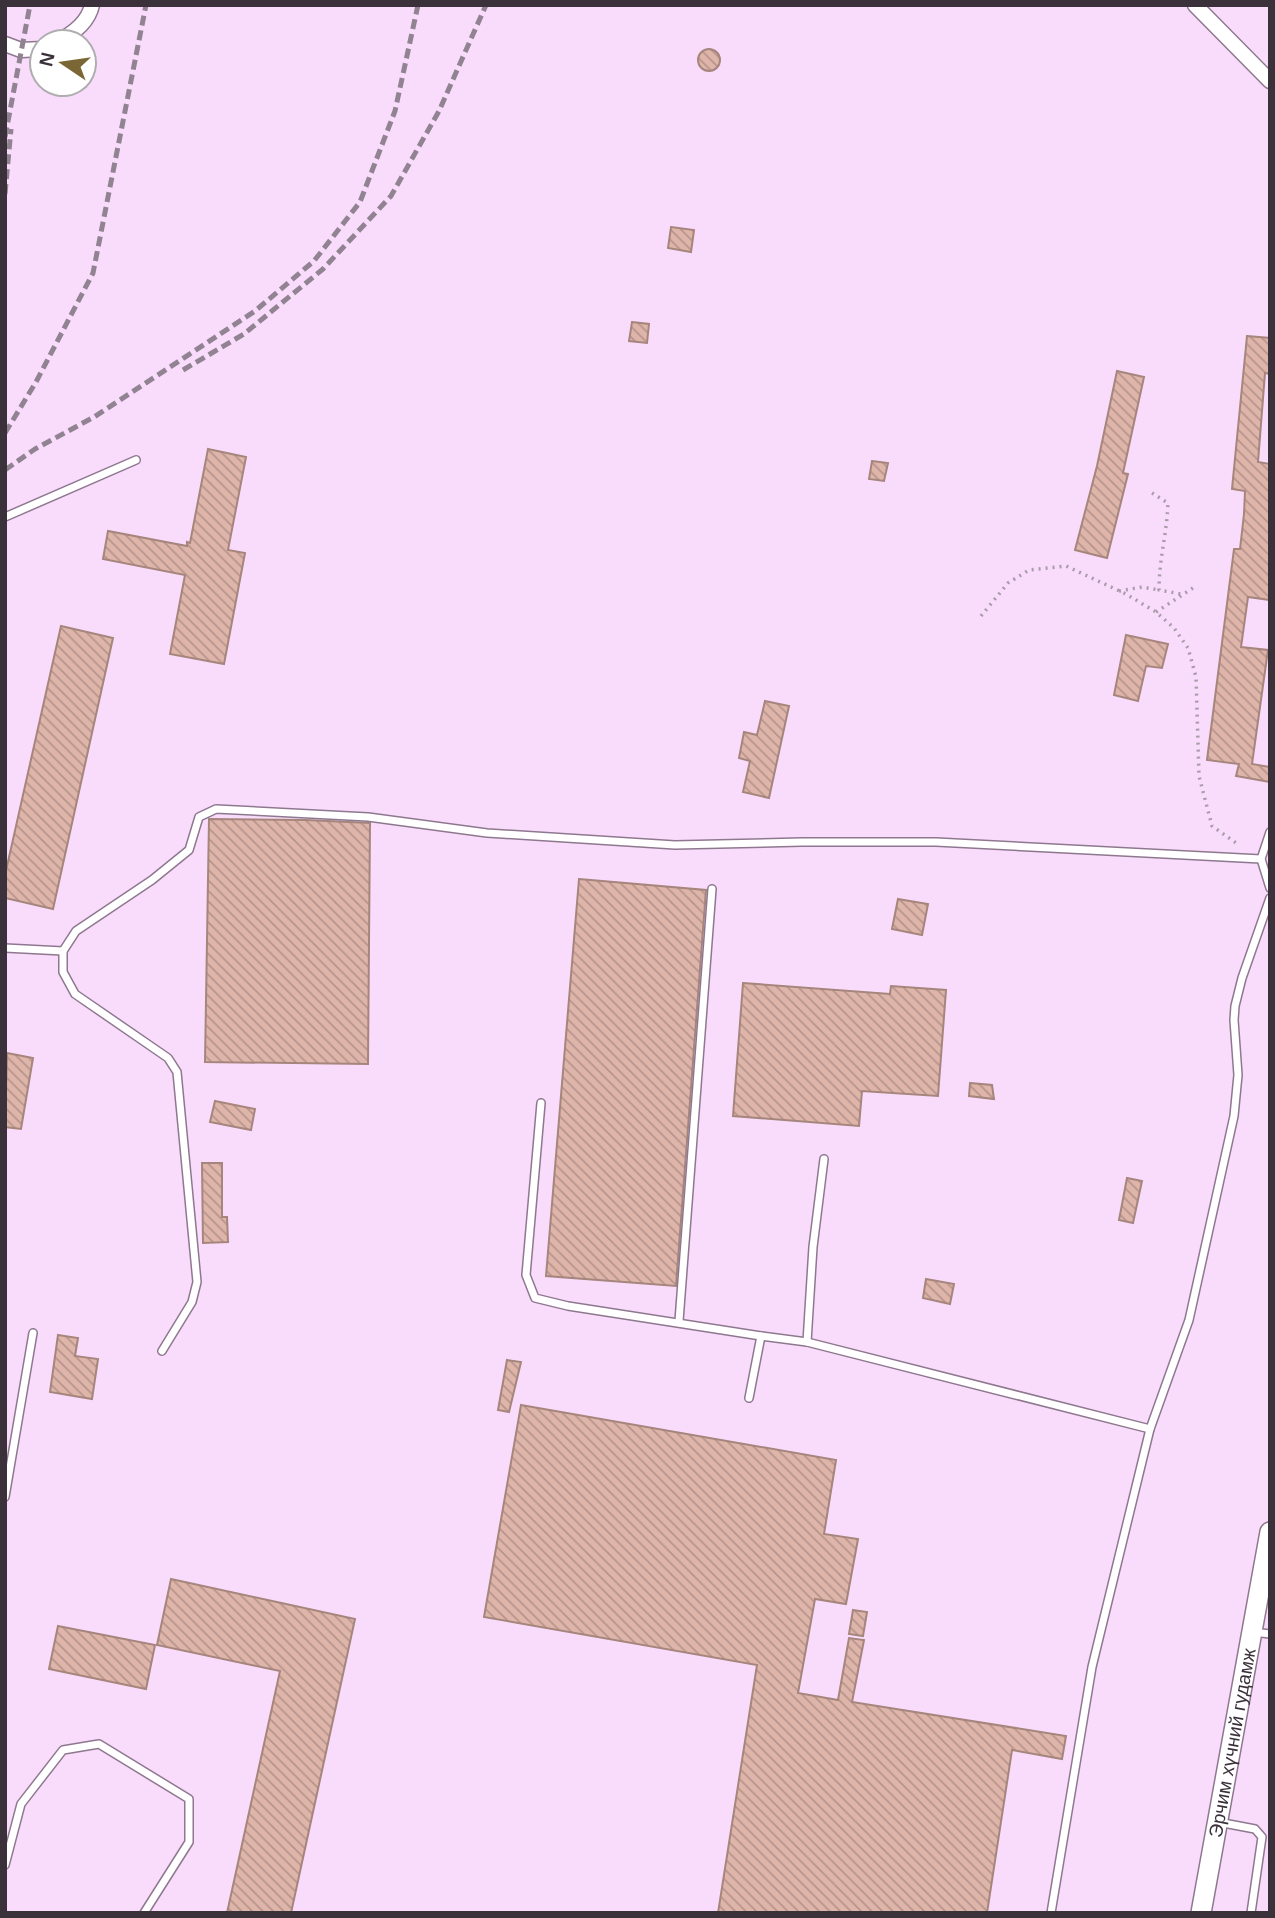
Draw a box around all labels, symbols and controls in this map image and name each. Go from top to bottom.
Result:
north arrow [28,28,98,98]
text: N [35,50,59,68]
street label: Эрчим хүчний гудамж [1205,1646,1260,1839]

